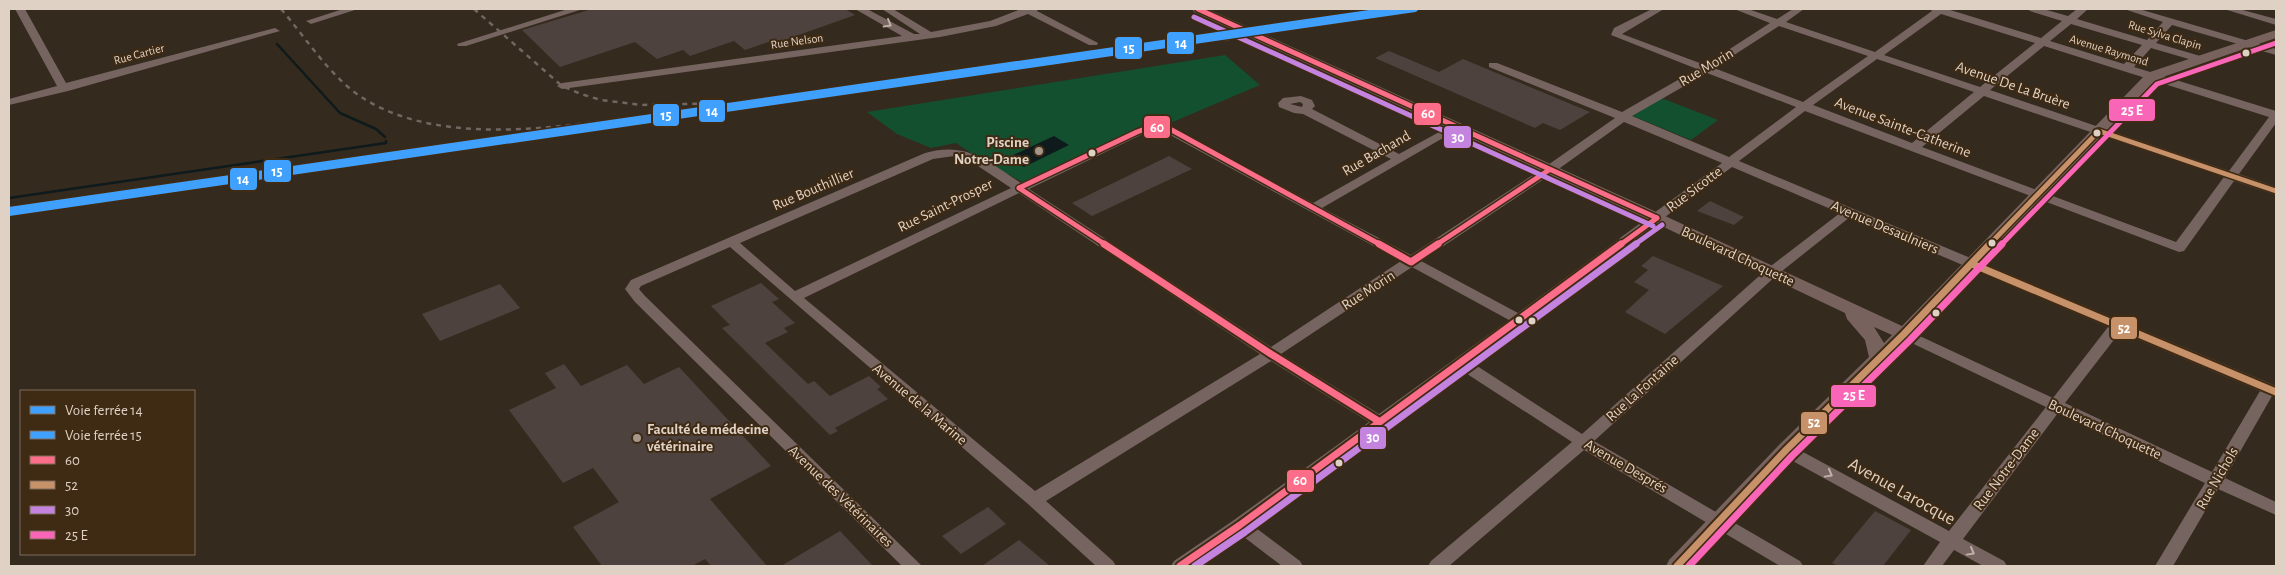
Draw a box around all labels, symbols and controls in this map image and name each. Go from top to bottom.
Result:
one-way arrow [882,18,891,28]
street label: Rue Sylva Clapin [2127,18,2203,53]
street label: Rue Nelson [770,31,824,51]
line badge: 14 [1166,31,1195,55]
street label: Avenue Raymond [2068,32,2150,69]
line badge: 15 [1114,36,1143,60]
text: 14 [1175,37,1187,51]
street label: Rue Cartier [112,41,166,66]
text: 15 [1123,42,1135,56]
street label: Rue Morin [1677,46,1736,89]
unlabelled marker [2241,48,2251,58]
street label: Avenue De La Bruère [1954,59,2072,112]
street label: Avenue Sainte-Catherine [1833,95,1973,160]
line badge: 25 E [2108,98,2156,122]
line badge: 14 [698,99,726,123]
line badge: 60 [1413,102,1442,126]
line badge: 15 [652,103,680,127]
text: 25 E [2121,104,2143,118]
text: 14 [706,105,718,119]
text: 60 [1421,107,1435,121]
text: 15 [660,109,672,123]
line badge: 60 [1143,115,1171,139]
text: 60 [1150,121,1164,135]
line badge: 30 [1443,125,1472,149]
street label: Rue Bachand [1340,128,1413,179]
unlabelled marker [2092,128,2102,138]
text: 30 [1451,131,1465,145]
place label: Piscine Notre-Dame [954,135,1029,167]
marker: Piscine Notre-Dame [1033,145,1045,157]
unlabelled marker [1087,148,1097,158]
line badge: 15 [263,159,292,183]
street label: Rue Sicotte [1664,164,1725,215]
text: 15 [271,165,283,179]
street label: Rue Bouthillier [770,166,856,213]
line badge: 14 [229,167,258,191]
text: 14 [237,173,249,187]
street label: Rue Saint-Prosper [895,176,995,235]
street label: Avenue Desaulniers [1829,198,1941,257]
street label: Boulevard Choquette [1679,224,1797,289]
unlabelled marker [1987,238,1997,248]
street label: Rue Morin [1339,268,1398,313]
unlabelled marker [1931,308,1941,318]
unlabelled marker [1514,315,1524,325]
unlabelled marker [1527,316,1537,326]
line badge: 52 [2110,316,2138,340]
text: 52 [2118,322,2131,336]
street label: Rue La Fontaine [1603,352,1681,425]
street label: Avenue de la Marine [870,361,970,448]
line badge: 25 E [1830,384,1877,408]
text: 25 E [1843,389,1865,403]
legend [20,390,195,555]
street label: Boulevard Choquette [2046,397,2164,462]
text: Voie ferrée 14 [65,403,143,418]
line badge: 52 [1800,411,1828,435]
text: 52 [1808,416,1821,430]
place label: Faculté de médecine vétérinaire [647,422,769,454]
street label: Rue Notre-Dame [1971,425,2042,513]
line badge: 30 [1359,426,1387,450]
text: Voie ferrée 15 [65,428,142,443]
text: 30 [1366,431,1380,445]
marker: Faculté de médecine vétérinaire [631,432,643,444]
street label: Avenue Després [1582,437,1670,496]
street label: Avenue des Vétérinaires [785,443,896,550]
street label: Rue Nichols [2194,445,2241,512]
text: 60 [65,453,80,468]
street label: Avenue Larocque [1845,455,1958,529]
unlabelled marker [1334,458,1344,468]
one-way arrow [1823,468,1832,478]
line badge: 60 [1286,469,1315,493]
text: 60 [1293,474,1307,488]
text: 52 [65,478,78,493]
text: 30 [65,503,79,518]
text: 25 E [65,528,88,543]
one-way arrow [1966,545,1975,555]

